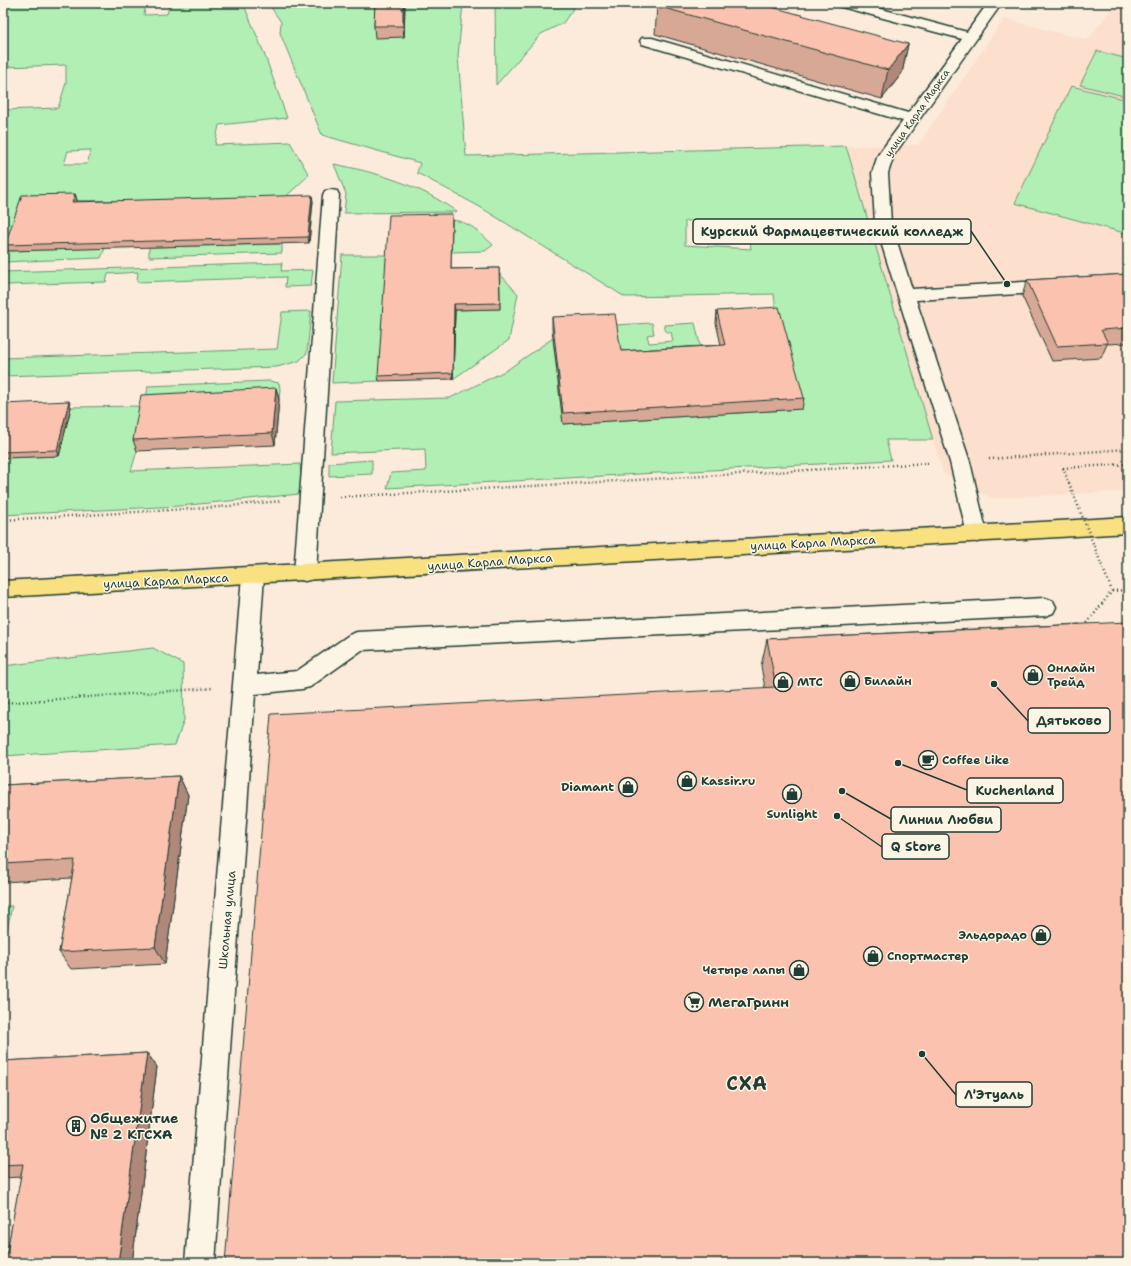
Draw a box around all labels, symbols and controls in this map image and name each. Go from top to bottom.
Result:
street label: улица Карла Маркса [882,66,953,160]
callout: Курский Фармацевтический колледж [693,219,971,244]
text: Курский Фармацевтический колледж [701,223,963,240]
street label: улица Карла Маркса [750,532,877,554]
street label: улица Карла Маркса [427,550,554,574]
street label: улица Карла Маркса [103,570,230,592]
place label: Онлайн Трейд [1047,660,1095,690]
shop icon: Онлайн Трейд [1022,664,1044,686]
shop icon: Билайн [839,670,861,692]
shop icon: МТС [772,671,794,693]
place label: Билайн [864,673,912,689]
place label: МТС [797,674,823,690]
callout: Дятьково [1028,708,1110,733]
text: Дятьково [1036,712,1102,729]
cafe icon: Coffee Like [917,749,939,771]
place label: Coffee Like [942,752,1009,768]
shop icon: Kassir.ru [676,770,698,792]
place label: Kassir.ru [701,773,755,789]
shop icon: Diamant [617,776,639,798]
callout: Kuchenland [967,778,1063,803]
place label: Diamant [561,779,614,795]
text: Kuchenland [975,782,1055,799]
shop icon: Sunlight [781,783,803,805]
place label: Sunlight [766,806,818,822]
callout: Линии Любви [891,807,1001,832]
text: Линии Любви [899,811,993,828]
callout: Q Store [882,834,949,859]
text: Q Store [891,838,942,855]
street label: Школьная улица [215,870,239,970]
shop icon: Эльдорадо [1030,924,1052,946]
place label: Эльдорадо [959,927,1027,943]
shop icon: Спортмастер [862,945,884,967]
place label: Спортмастер [887,948,969,964]
shop icon: Четыре лапы [788,959,810,981]
place label: Четыре лапы [703,962,785,978]
supermarket icon: МегаГринн [683,991,705,1013]
place label: МегаГринн [708,993,789,1011]
district label: СХА [726,1071,768,1096]
callout: Л'Этуаль [956,1082,1032,1107]
text: Л'Этуаль [964,1086,1024,1103]
place label: Общежитие № 2 КГСХА [90,1109,179,1143]
building icon: Общежитие № 2 КГСХА [65,1115,87,1137]

